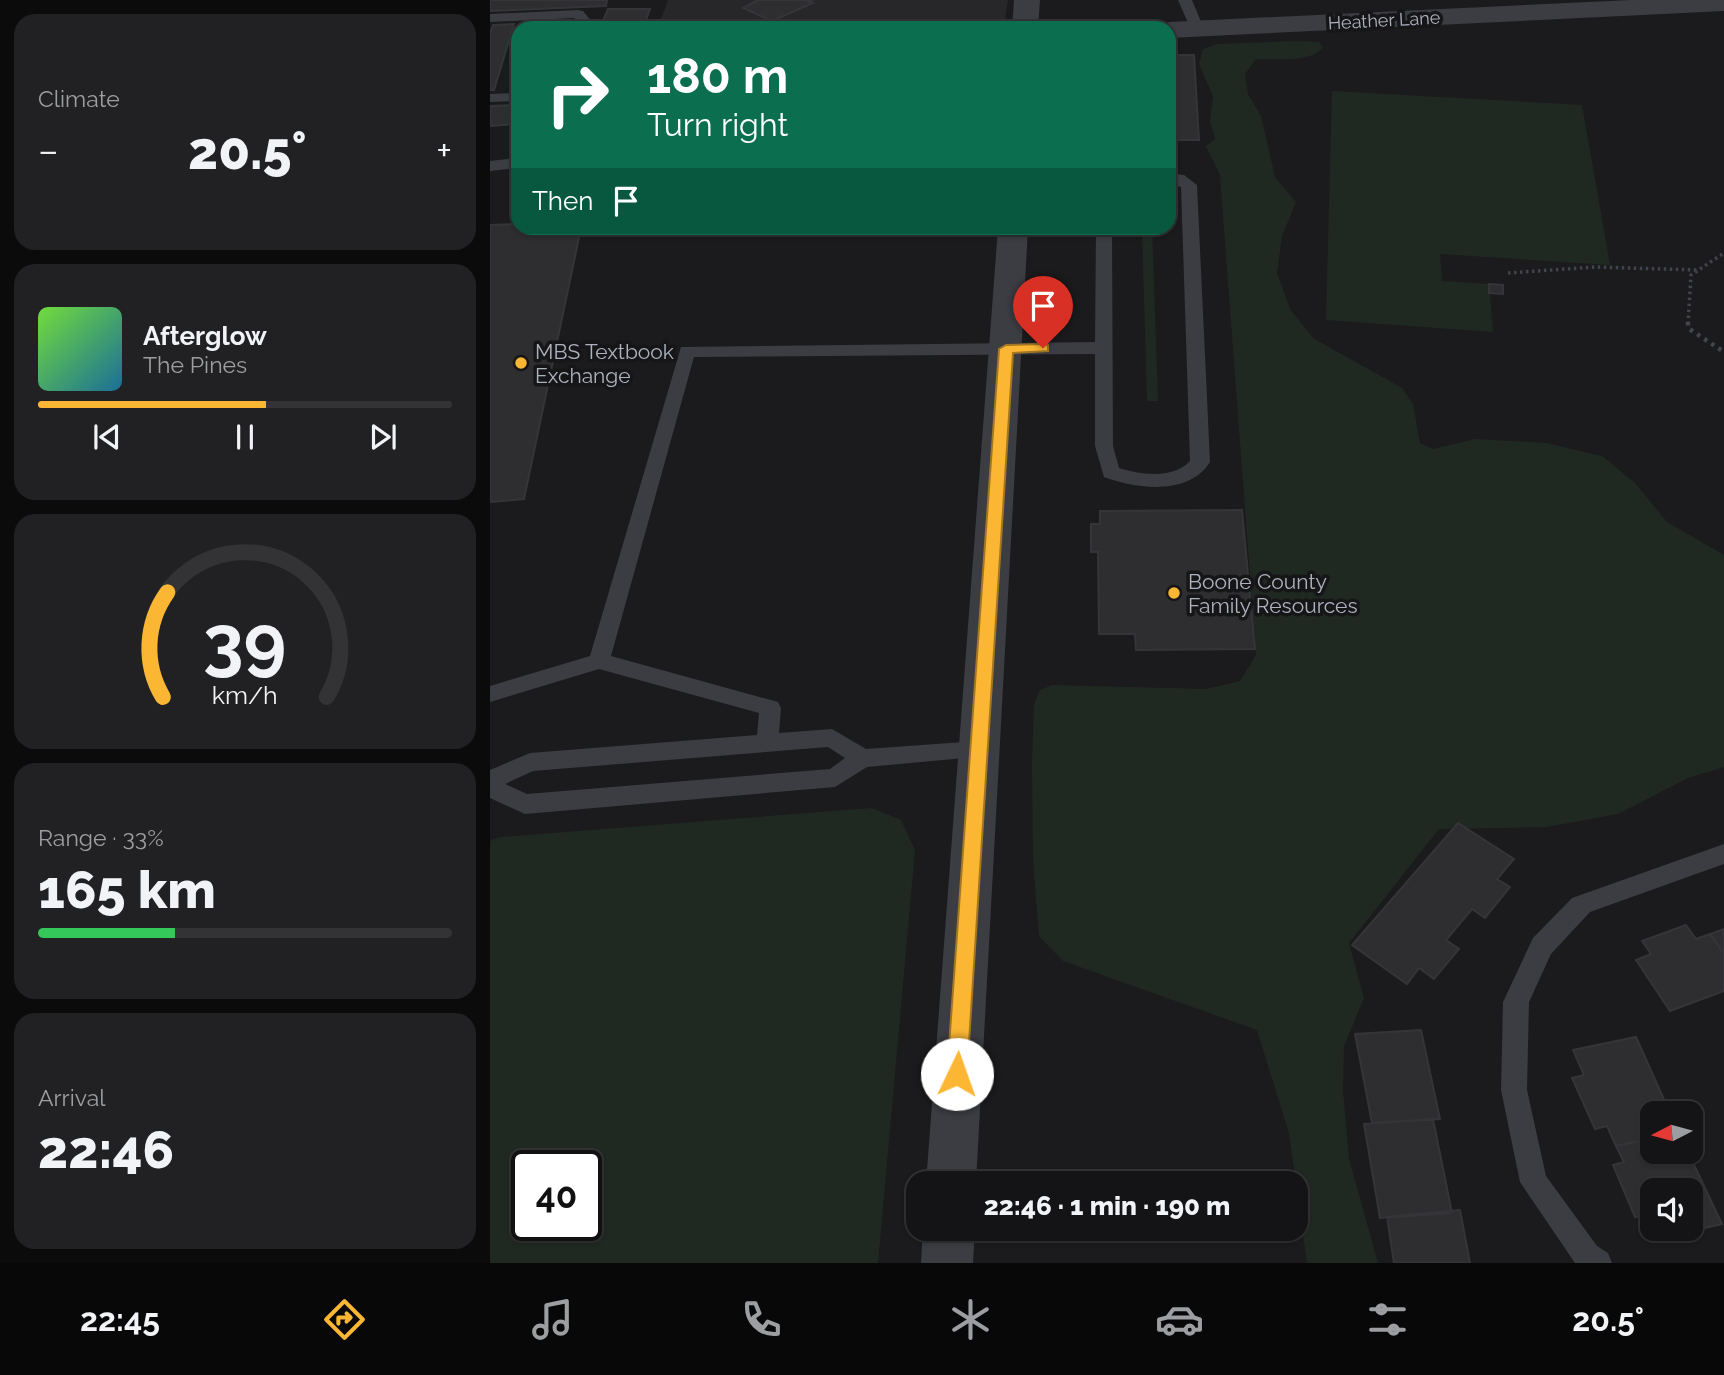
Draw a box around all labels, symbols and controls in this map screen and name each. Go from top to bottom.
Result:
street label: Heather Lane [1327,7,1441,33]
text: 180 m [647,47,788,104]
icon: right [532,49,623,140]
text: Climate [38,85,120,112]
text: Turn right [647,106,788,143]
text: 20.5° [188,120,307,181]
text: − [38,128,58,173]
text: + [436,128,452,173]
icon: arrive [607,182,645,220]
text: Then [532,186,593,216]
pin [1013,276,1073,348]
icon: arrive [1024,287,1062,325]
text: Afterglow [143,321,267,351]
place label: MBS Textbook Exchange [535,339,674,388]
text: The Pines [143,351,247,378]
marker: MBS Textbook Exchange [513,355,529,371]
icon: previous [88,418,126,456]
icon: pause [226,418,264,456]
icon: next [364,418,402,456]
place label: Boone County Family Resources [1188,569,1358,618]
marker: Boone County Family Resources [1166,585,1182,601]
text: 39 [203,600,287,685]
text: km/h [212,680,278,710]
text: Range · 33% [38,824,164,851]
text: 165 km [38,859,216,920]
position arrow [920,1037,994,1111]
text: Arrival [38,1084,105,1111]
north arrow [1640,1101,1703,1164]
map controls [1640,1101,1703,1241]
text: 22:46 [38,1119,174,1180]
speed limit sign: 40 [511,1150,602,1241]
button: sound [1640,1178,1703,1241]
text: 22:46 · 1 min · 190 m [984,1191,1230,1221]
icon: directions [320,1295,369,1344]
icon: music [528,1295,577,1344]
icon: phone [737,1295,786,1344]
icon: climate [946,1295,995,1344]
icon: car [1155,1295,1204,1344]
icon: filters [1363,1295,1412,1344]
text: 22:45 [80,1301,160,1338]
text: 20.5° [1572,1301,1644,1338]

